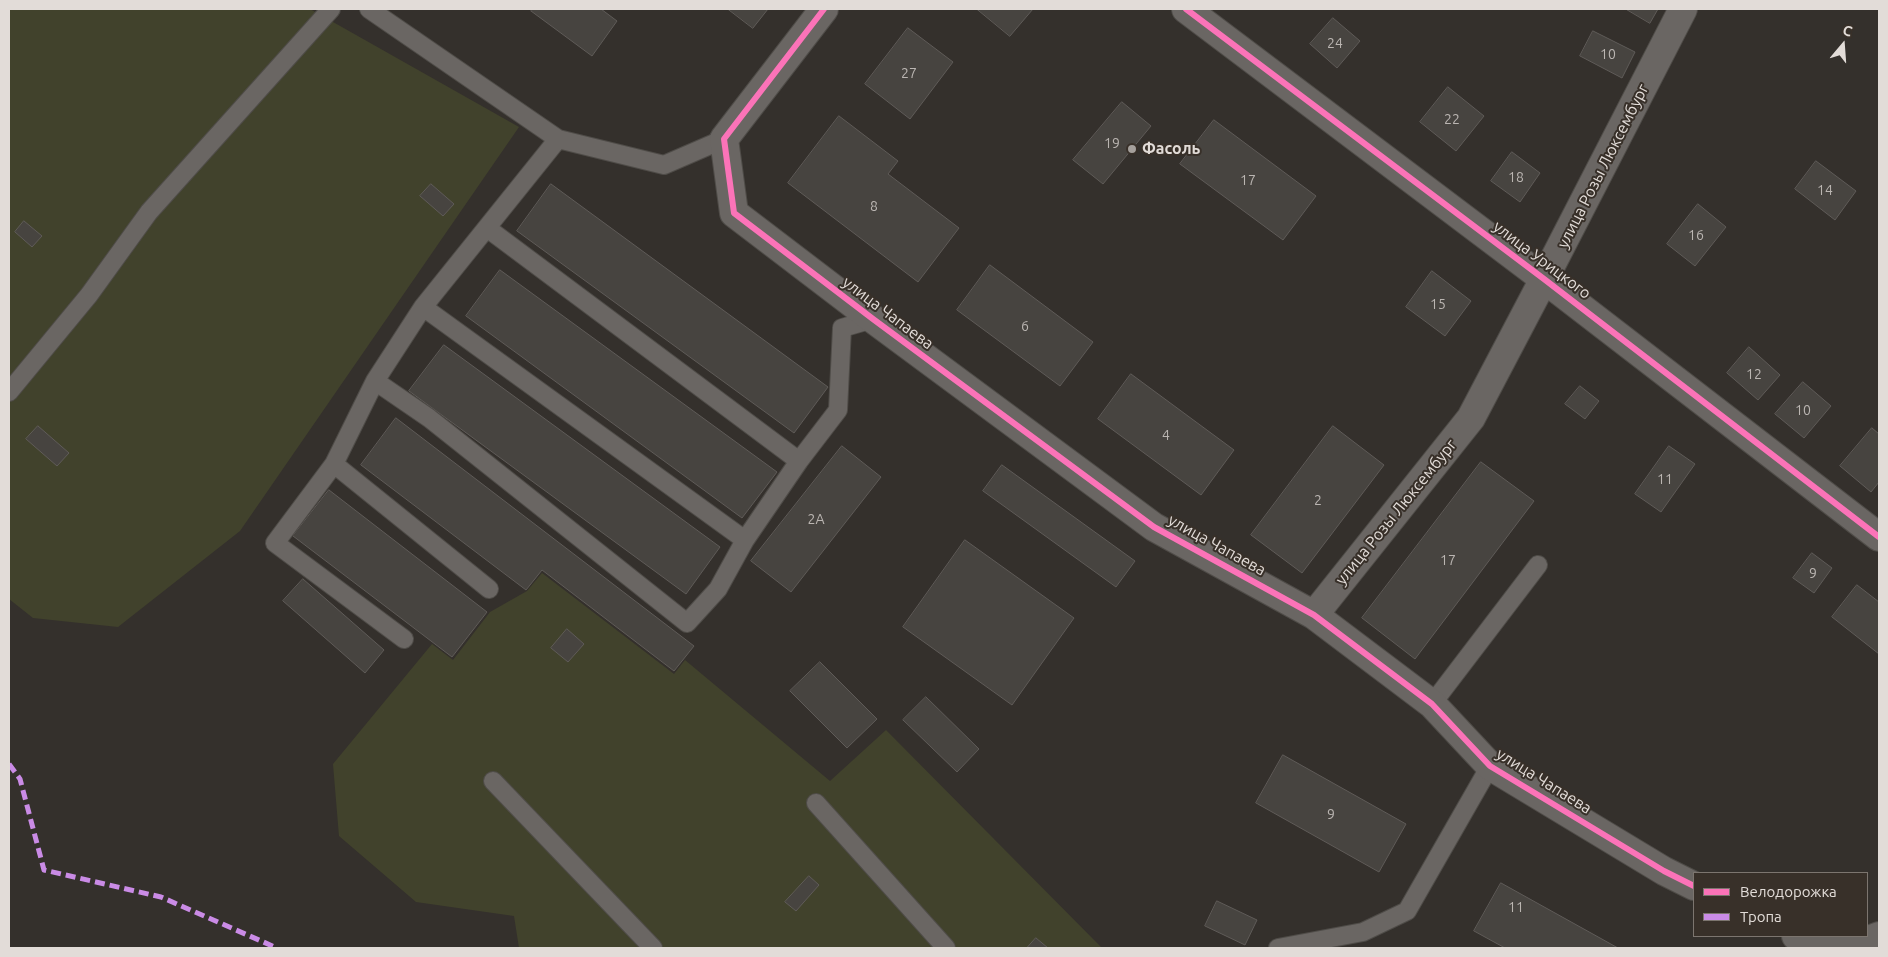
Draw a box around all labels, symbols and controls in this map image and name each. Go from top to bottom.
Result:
north arrow [1818,20,1868,70]
text: С [1841,22,1854,40]
house number: 24 [1327,35,1343,51]
house number: 10 [1600,46,1616,62]
house number: 27 [901,65,917,81]
street label: улица Розы Люксембург [1553,81,1653,251]
house number: 22 [1444,111,1460,127]
house number: 19 [1104,135,1120,151]
place label: Фасоль [1142,139,1200,159]
marker: Фасоль [1126,143,1138,155]
house number: 18 [1508,169,1524,185]
house number: 17 [1240,172,1256,188]
house number: 14 [1817,182,1833,198]
house number: 8 [870,198,878,214]
street label: улица Урицкого [1489,217,1595,303]
house number: 16 [1688,227,1704,243]
street label: улица Чапаева [839,273,937,353]
house number: 15 [1430,296,1446,312]
house number: 6 [1021,318,1029,334]
house number: 12 [1746,366,1762,382]
house number: 10 [1795,402,1811,418]
house number: 4 [1162,427,1170,443]
street label: улица Розы Люксембург [1331,435,1461,589]
house number: 11 [1657,471,1673,487]
house number: 2 [1314,492,1322,508]
street label: улица Чапаева [1165,510,1269,580]
house number: 2А [808,511,824,527]
house number: 17 [1440,552,1456,568]
house number: 9 [1809,565,1817,581]
street label: улица Чапаева [1493,744,1595,818]
house number: 9 [1327,806,1335,822]
legend [1693,872,1868,937]
text: Велодорожка [1740,883,1837,900]
house number: 11 [1508,899,1524,915]
text: Тропа [1740,908,1782,925]

